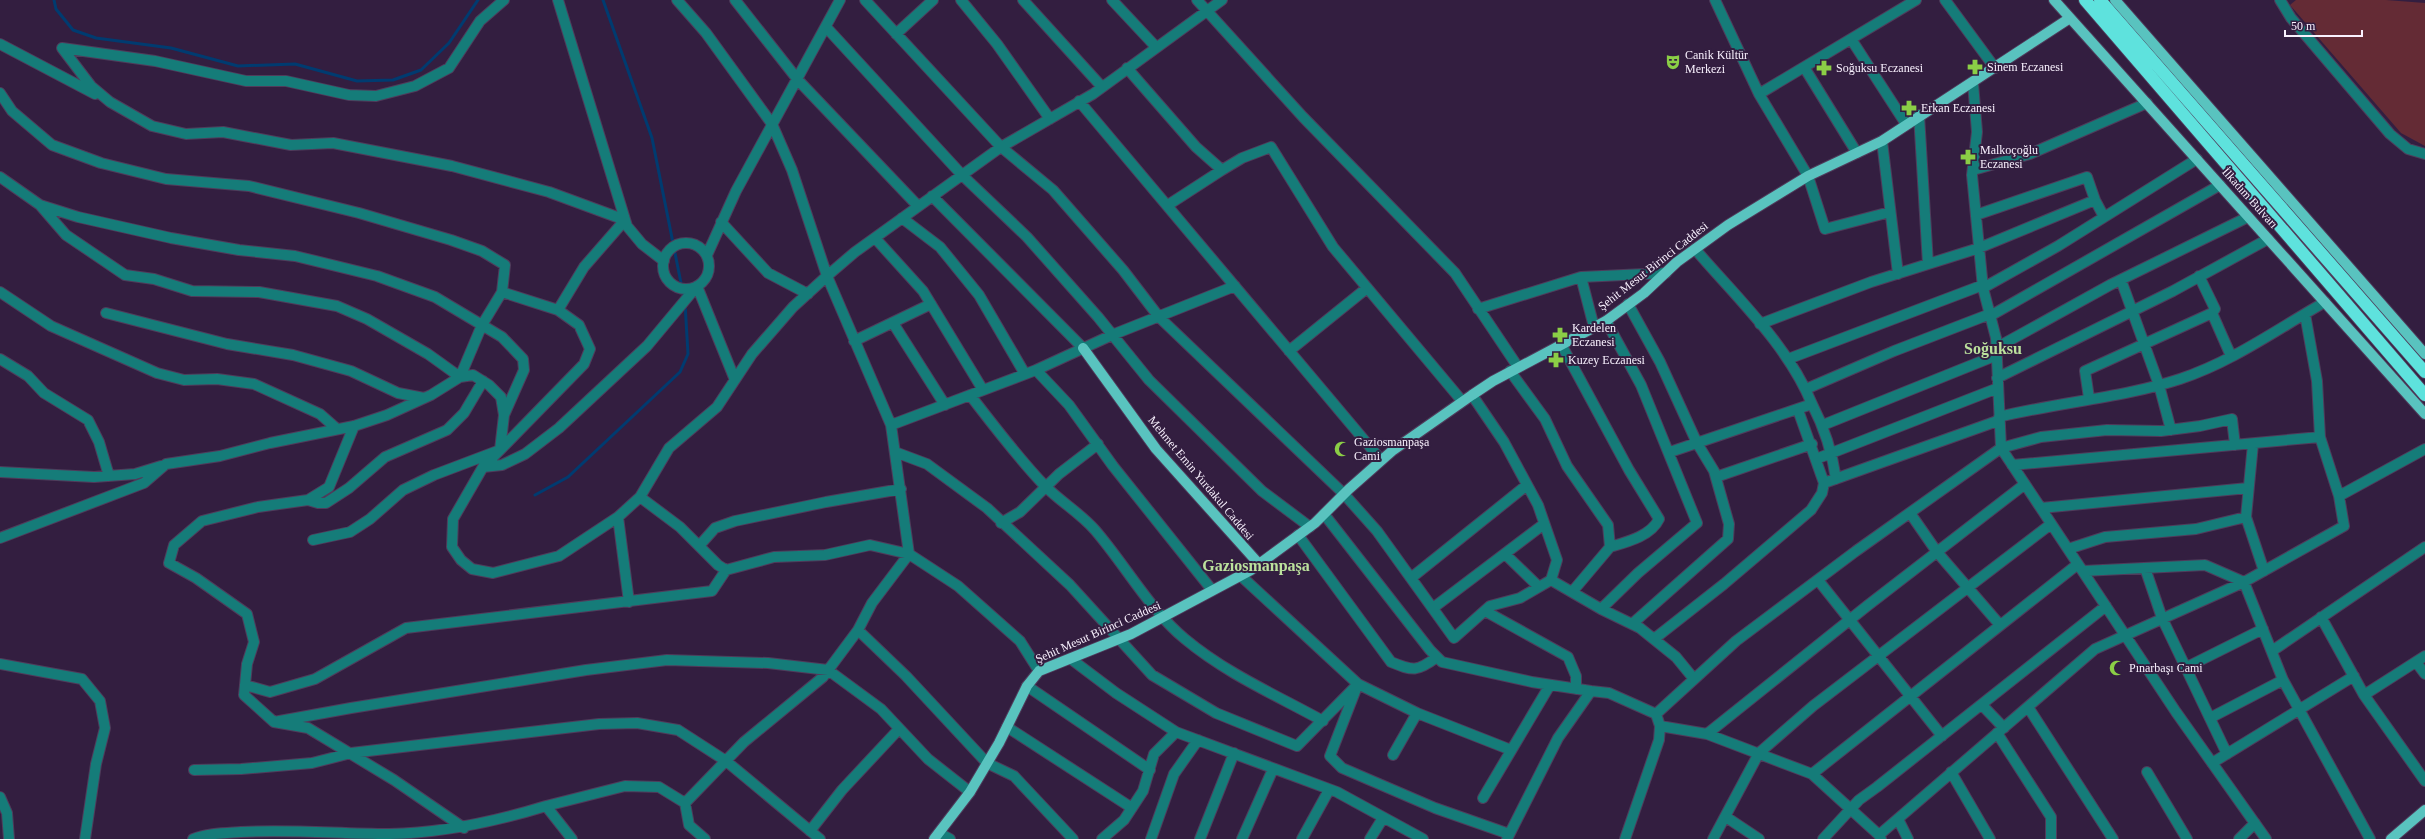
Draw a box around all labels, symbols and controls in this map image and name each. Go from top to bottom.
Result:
scale bar [2285,12,2362,38]
text: 50 m [2291,19,2316,33]
place label: Canik Kültür Merkezi [1685,48,1748,76]
theatre icon: Canik Kültür Merkezi [1664,53,1682,71]
pharmacy icon: Sinem Eczanesi [1966,58,1984,76]
pharmacy icon: Soğuksu Eczanesi [1815,59,1833,77]
place label: Sinem Eczanesi [1987,60,2064,74]
place label: Soğuksu Eczanesi [1836,61,1924,75]
pharmacy icon: Erkan Eczanesi [1900,99,1918,117]
place label: Erkan Eczanesi [1921,101,1996,115]
place label: Malkoçoğlu Eczanesi [1980,143,2038,171]
pharmacy icon: Malkoçoğlu Eczanesi [1959,148,1977,166]
street label: İlkadım Bulvarı [2219,165,2281,232]
street label: Şehit Mesut Birinci Caddesi [1595,218,1711,313]
place label: Kardelen Eczanesi [1572,321,1616,349]
pharmacy icon: Kardelen Eczanesi [1551,326,1569,344]
district label: Soğuksu [1964,340,2022,358]
pharmacy icon: Kuzey Eczanesi [1547,351,1565,369]
place label: Kuzey Eczanesi [1568,353,1646,367]
street label: Mehmet Emin Yurdakul Caddesi [1145,413,1257,543]
place label: Gaziosmanpaşa Cami [1354,435,1430,463]
mosque icon: Gaziosmanpaşa Cami [1333,440,1351,458]
district label: Gaziosmanpaşa [1202,557,1310,575]
street label: Şehit Mesut Birinci Caddesi [1033,598,1163,666]
mosque icon: Pınarbaşı Cami [2108,659,2126,677]
place label: Pınarbaşı Cami [2129,661,2203,675]

